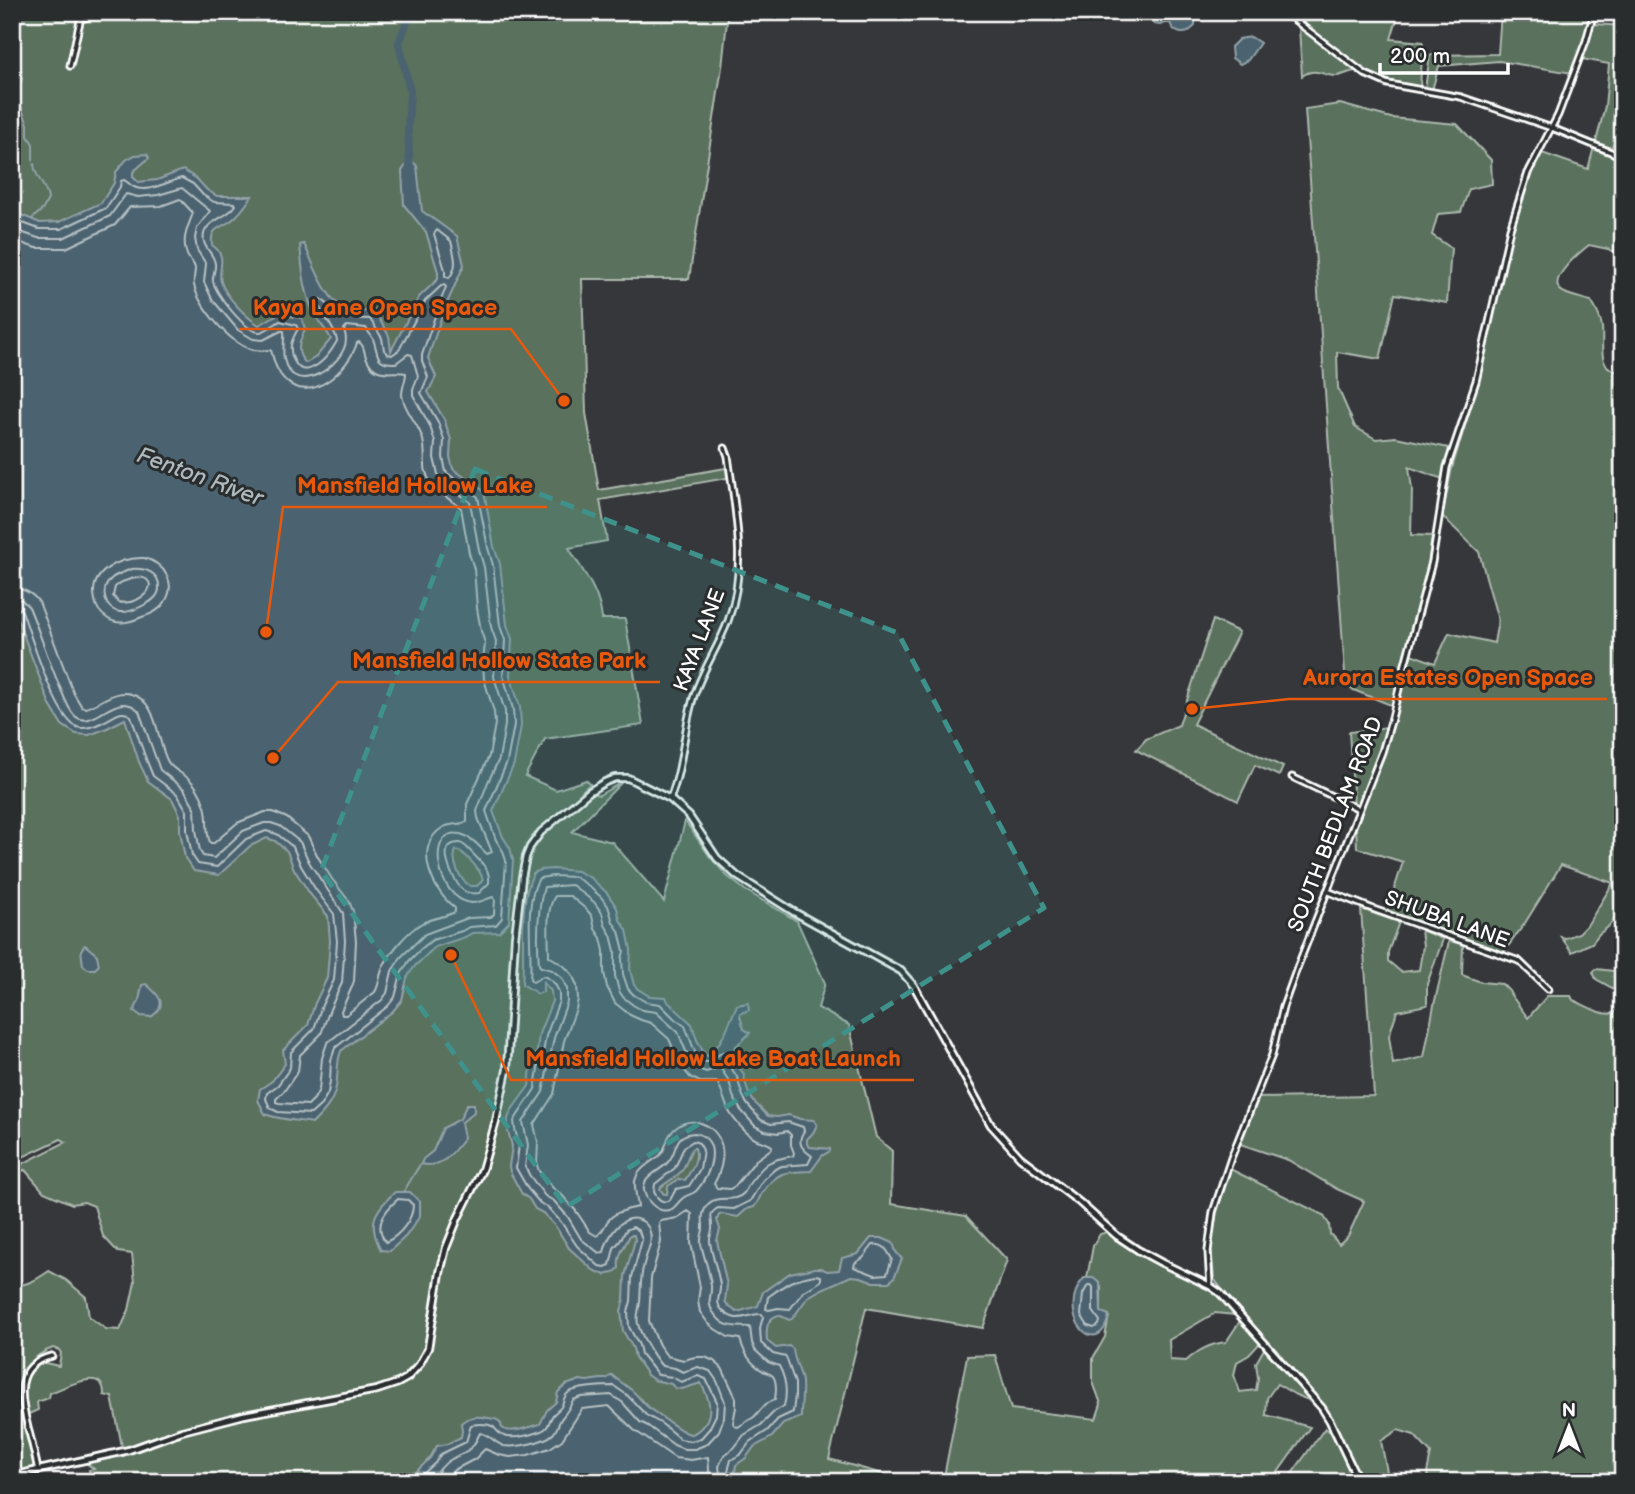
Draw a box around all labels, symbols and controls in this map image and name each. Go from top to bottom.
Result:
scale bar [1380,32,1507,76]
text: 200 m [1390,44,1450,69]
callout: Kaya Lane Open Space [239,285,511,329]
text: Kaya Lane Open Space [253,294,497,322]
water label: Fenton River [133,441,268,513]
callout: Mansfield Hollow Lake [283,463,547,507]
text: Mansfield Hollow Lake [297,472,533,500]
street label: KAYA LANE [668,585,730,695]
callout: Mansfield Hollow State Park [338,638,660,682]
text: Mansfield Hollow State Park [352,647,646,675]
callout: Aurora Estates Open Space [1289,655,1607,699]
text: Aurora Estates Open Space [1302,664,1593,692]
street label: SOUTH BEDLAM ROAD [1283,713,1388,935]
street label: SHUBA LANE [1381,885,1513,954]
callout: Mansfield Hollow Lake Boat Launch [511,1036,914,1080]
text: Mansfield Hollow Lake Boat Launch [525,1045,901,1073]
north arrow [1534,1392,1604,1462]
text: N [1562,1400,1576,1423]

